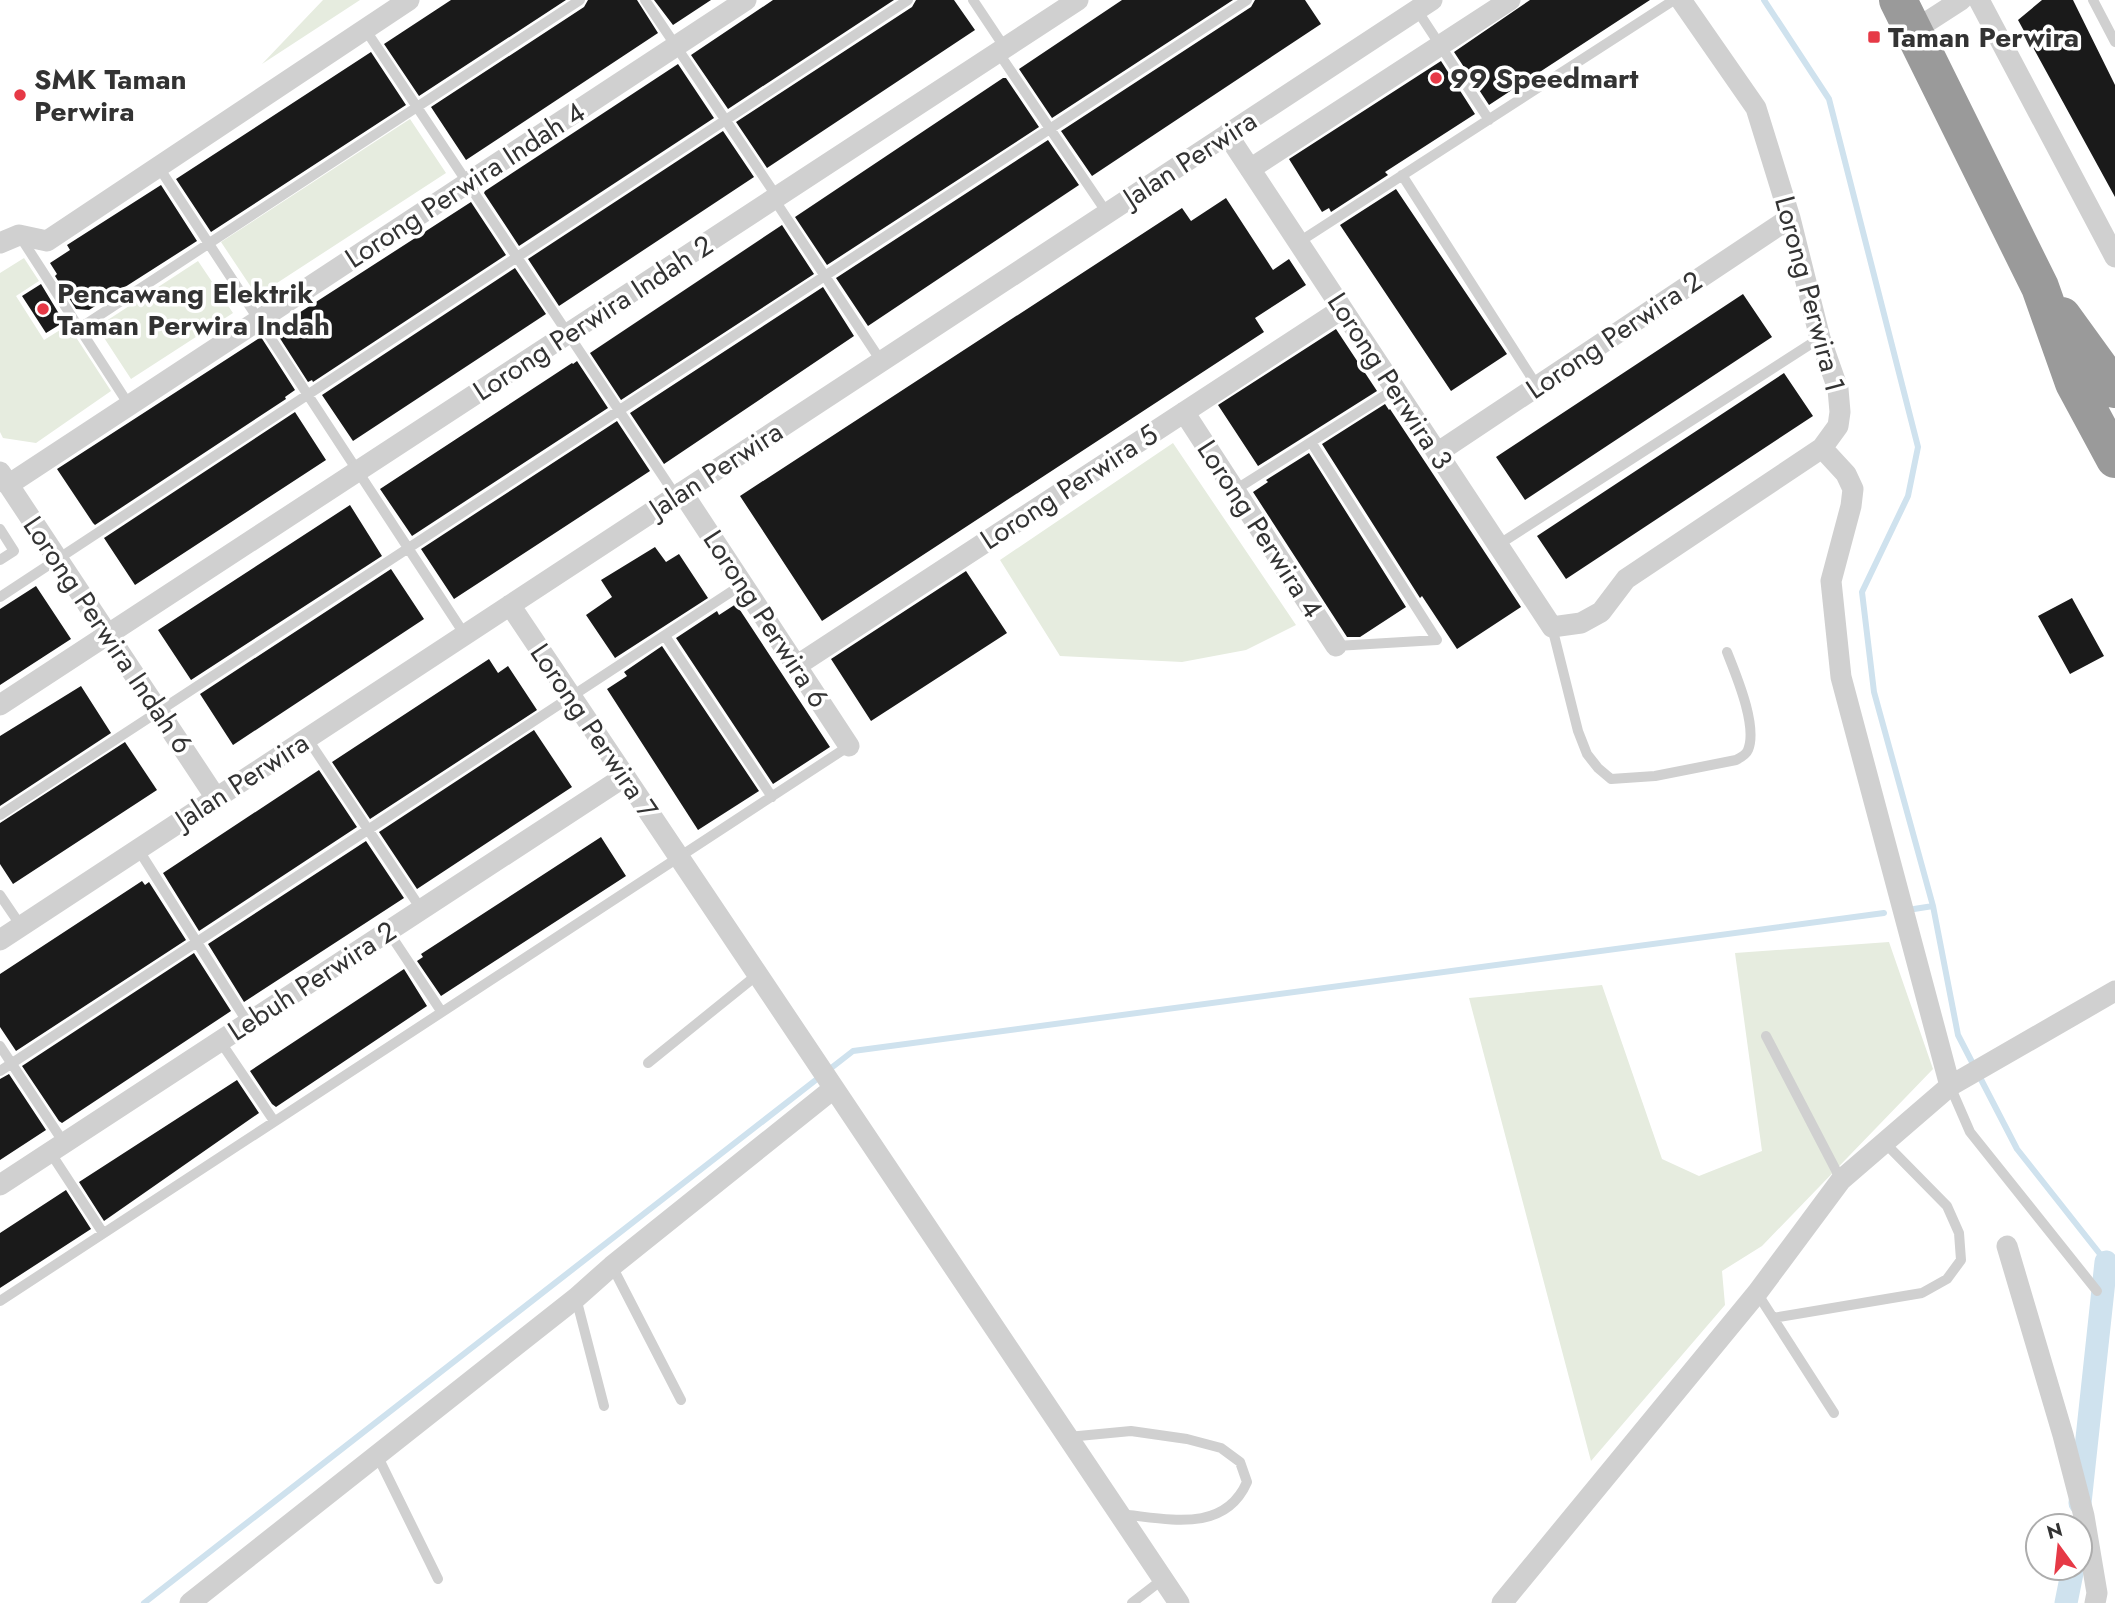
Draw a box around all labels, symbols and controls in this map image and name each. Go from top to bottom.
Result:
place label: Taman Perwira [1888,17,2079,58]
marker: Taman Perwira [1866,29,1882,45]
place label: 99 Speedmart [1450,58,1639,99]
place label: SMK Taman Perwira [34,59,187,132]
marker: 99 Speedmart [1428,70,1444,86]
marker: SMK Taman Perwira [12,87,28,103]
street label: Lorong Perwira Indah 4 [337,92,593,278]
street label: Jalan Perwira [1112,100,1265,220]
street label: Lorong Perwira 1 [1764,192,1856,396]
street label: Lorong Perwira Indah 2 [465,225,721,411]
street label: Lorong Perwira 2 [1518,261,1710,409]
place label: Pencawang Elektrik Taman Perwira Indah [57,273,330,346]
street label: Lorong Perwira 3 [1317,284,1463,478]
marker: Pencawang Elektrik Taman Perwira Indah [35,301,51,317]
street label: Jalan Perwira [638,411,791,531]
street label: Lorong Perwira 5 [972,414,1166,560]
street label: Lorong Perwira 4 [1187,432,1333,626]
street label: Lorong Perwira Indah 6 [13,508,203,762]
street label: Lorong Perwira 6 [693,522,839,716]
street label: Lorong Perwira 7 [520,635,668,827]
street label: Jalan Perwira [164,722,317,842]
street label: Lebuh Perwira 2 [220,911,404,1051]
north arrow [2024,1512,2094,1582]
text: N [2044,1516,2066,1546]

